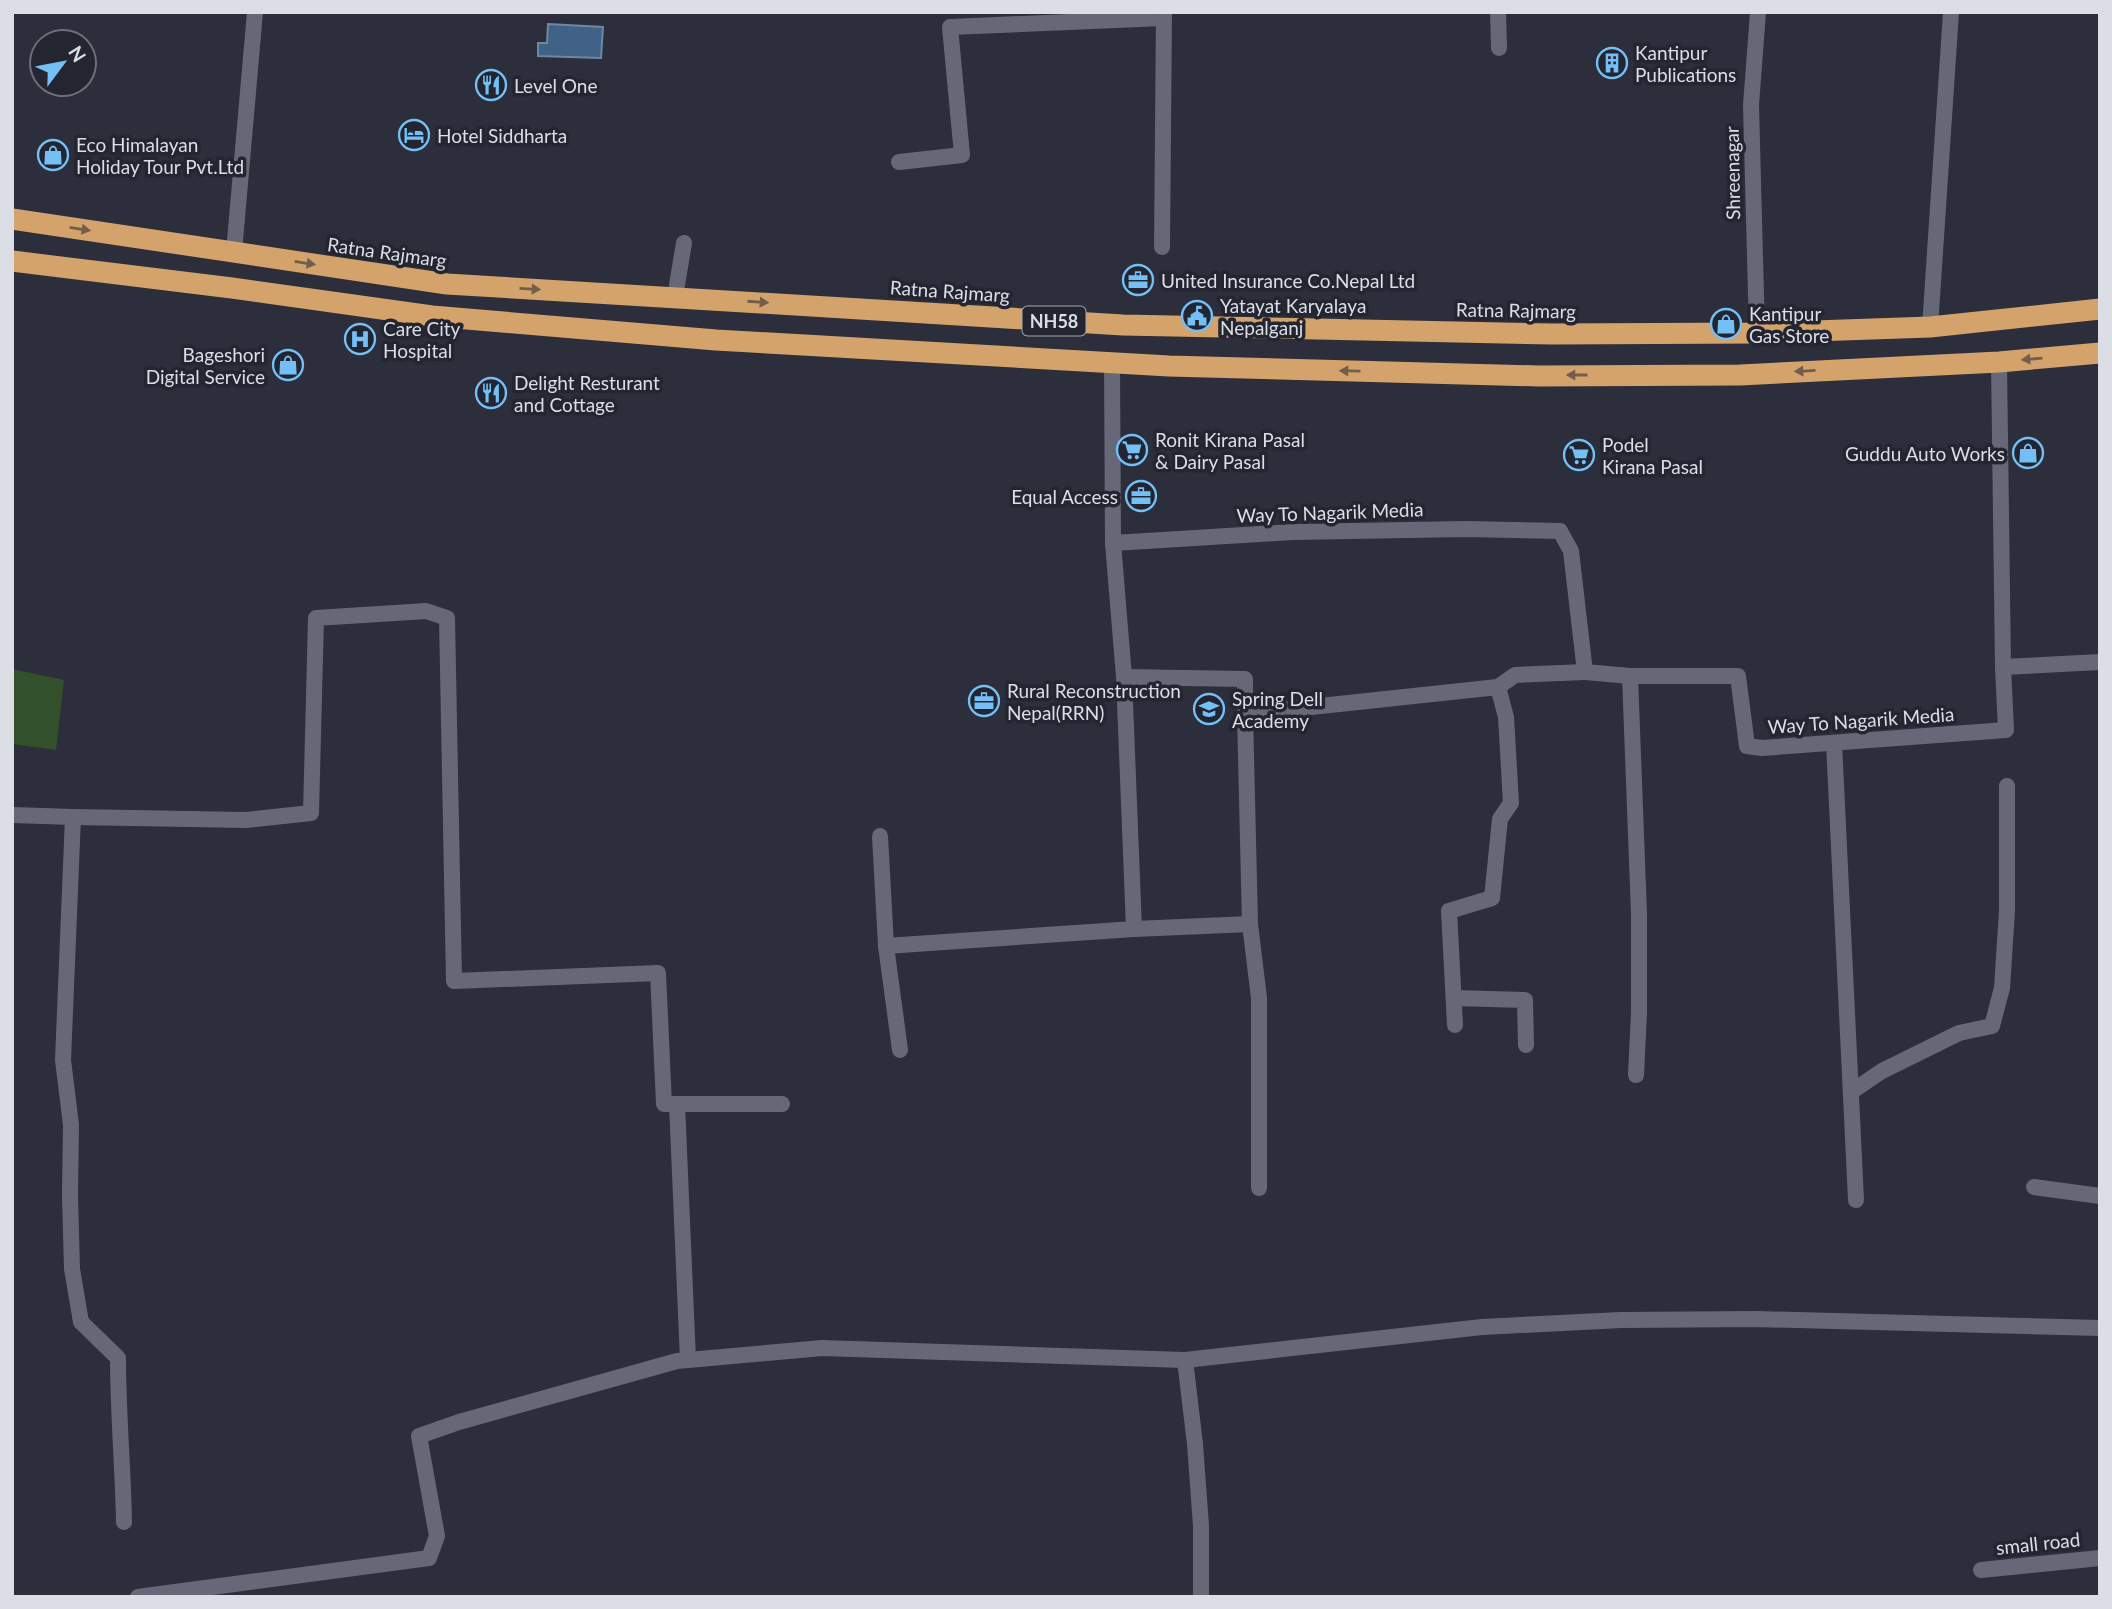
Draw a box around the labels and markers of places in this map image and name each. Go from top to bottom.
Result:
place label: Kantipur Publications [1635,41,1736,86]
building icon: Kantipur Publications [1595,46,1629,80]
restaurant icon: Level One [474,68,508,102]
place label: Level One [514,74,597,97]
hotel icon: Hotel Siddharta [397,118,431,152]
place label: Hotel Siddharta [437,124,567,147]
place label: Eco Himalayan Holiday Tour Pvt.Ltd [76,133,244,178]
shop icon: Eco Himalayan Holiday Tour Pvt.Ltd [36,138,70,172]
office icon: United Insurance Co.Nepal Ltd [1121,263,1155,297]
place label: United Insurance Co.Nepal Ltd [1161,269,1415,292]
place label: Yatayat Karyalaya Nepalganj [1220,294,1366,339]
public building icon: Yatayat Karyalaya Nepalganj [1180,299,1214,333]
place label: Kantipur Gas Store [1749,302,1829,347]
shop icon: Kantipur Gas Store [1709,307,1743,341]
place label: Care City Hospital [383,317,461,362]
hospital icon: Care City Hospital [343,322,377,356]
place label: Bageshori Digital Service [146,343,265,388]
shop icon: Bageshori Digital Service [271,348,305,382]
place label: Delight Resturant and Cottage [514,371,660,416]
restaurant icon: Delight Resturant and Cottage [474,376,508,410]
place label: Ronit Kirana Pasal & Dairy Pasal [1155,428,1305,473]
supermarket icon: Ronit Kirana Pasal & Dairy Pasal [1115,433,1149,467]
place label: Podel Kirana Pasal [1602,433,1703,478]
shop icon: Guddu Auto Works [2011,436,2045,470]
supermarket icon: Podel Kirana Pasal [1562,438,1596,472]
place label: Guddu Auto Works [1845,442,2005,465]
office icon: Equal Access [1124,479,1158,513]
place label: Equal Access [1011,485,1118,508]
place label: Rural Reconstruction Nepal(RRN) [1007,679,1181,724]
office icon: Rural Reconstruction Nepal(RRN) [967,684,1001,718]
place label: Spring Dell Academy [1232,687,1323,732]
school or university icon: Spring Dell Academy [1192,692,1226,726]

